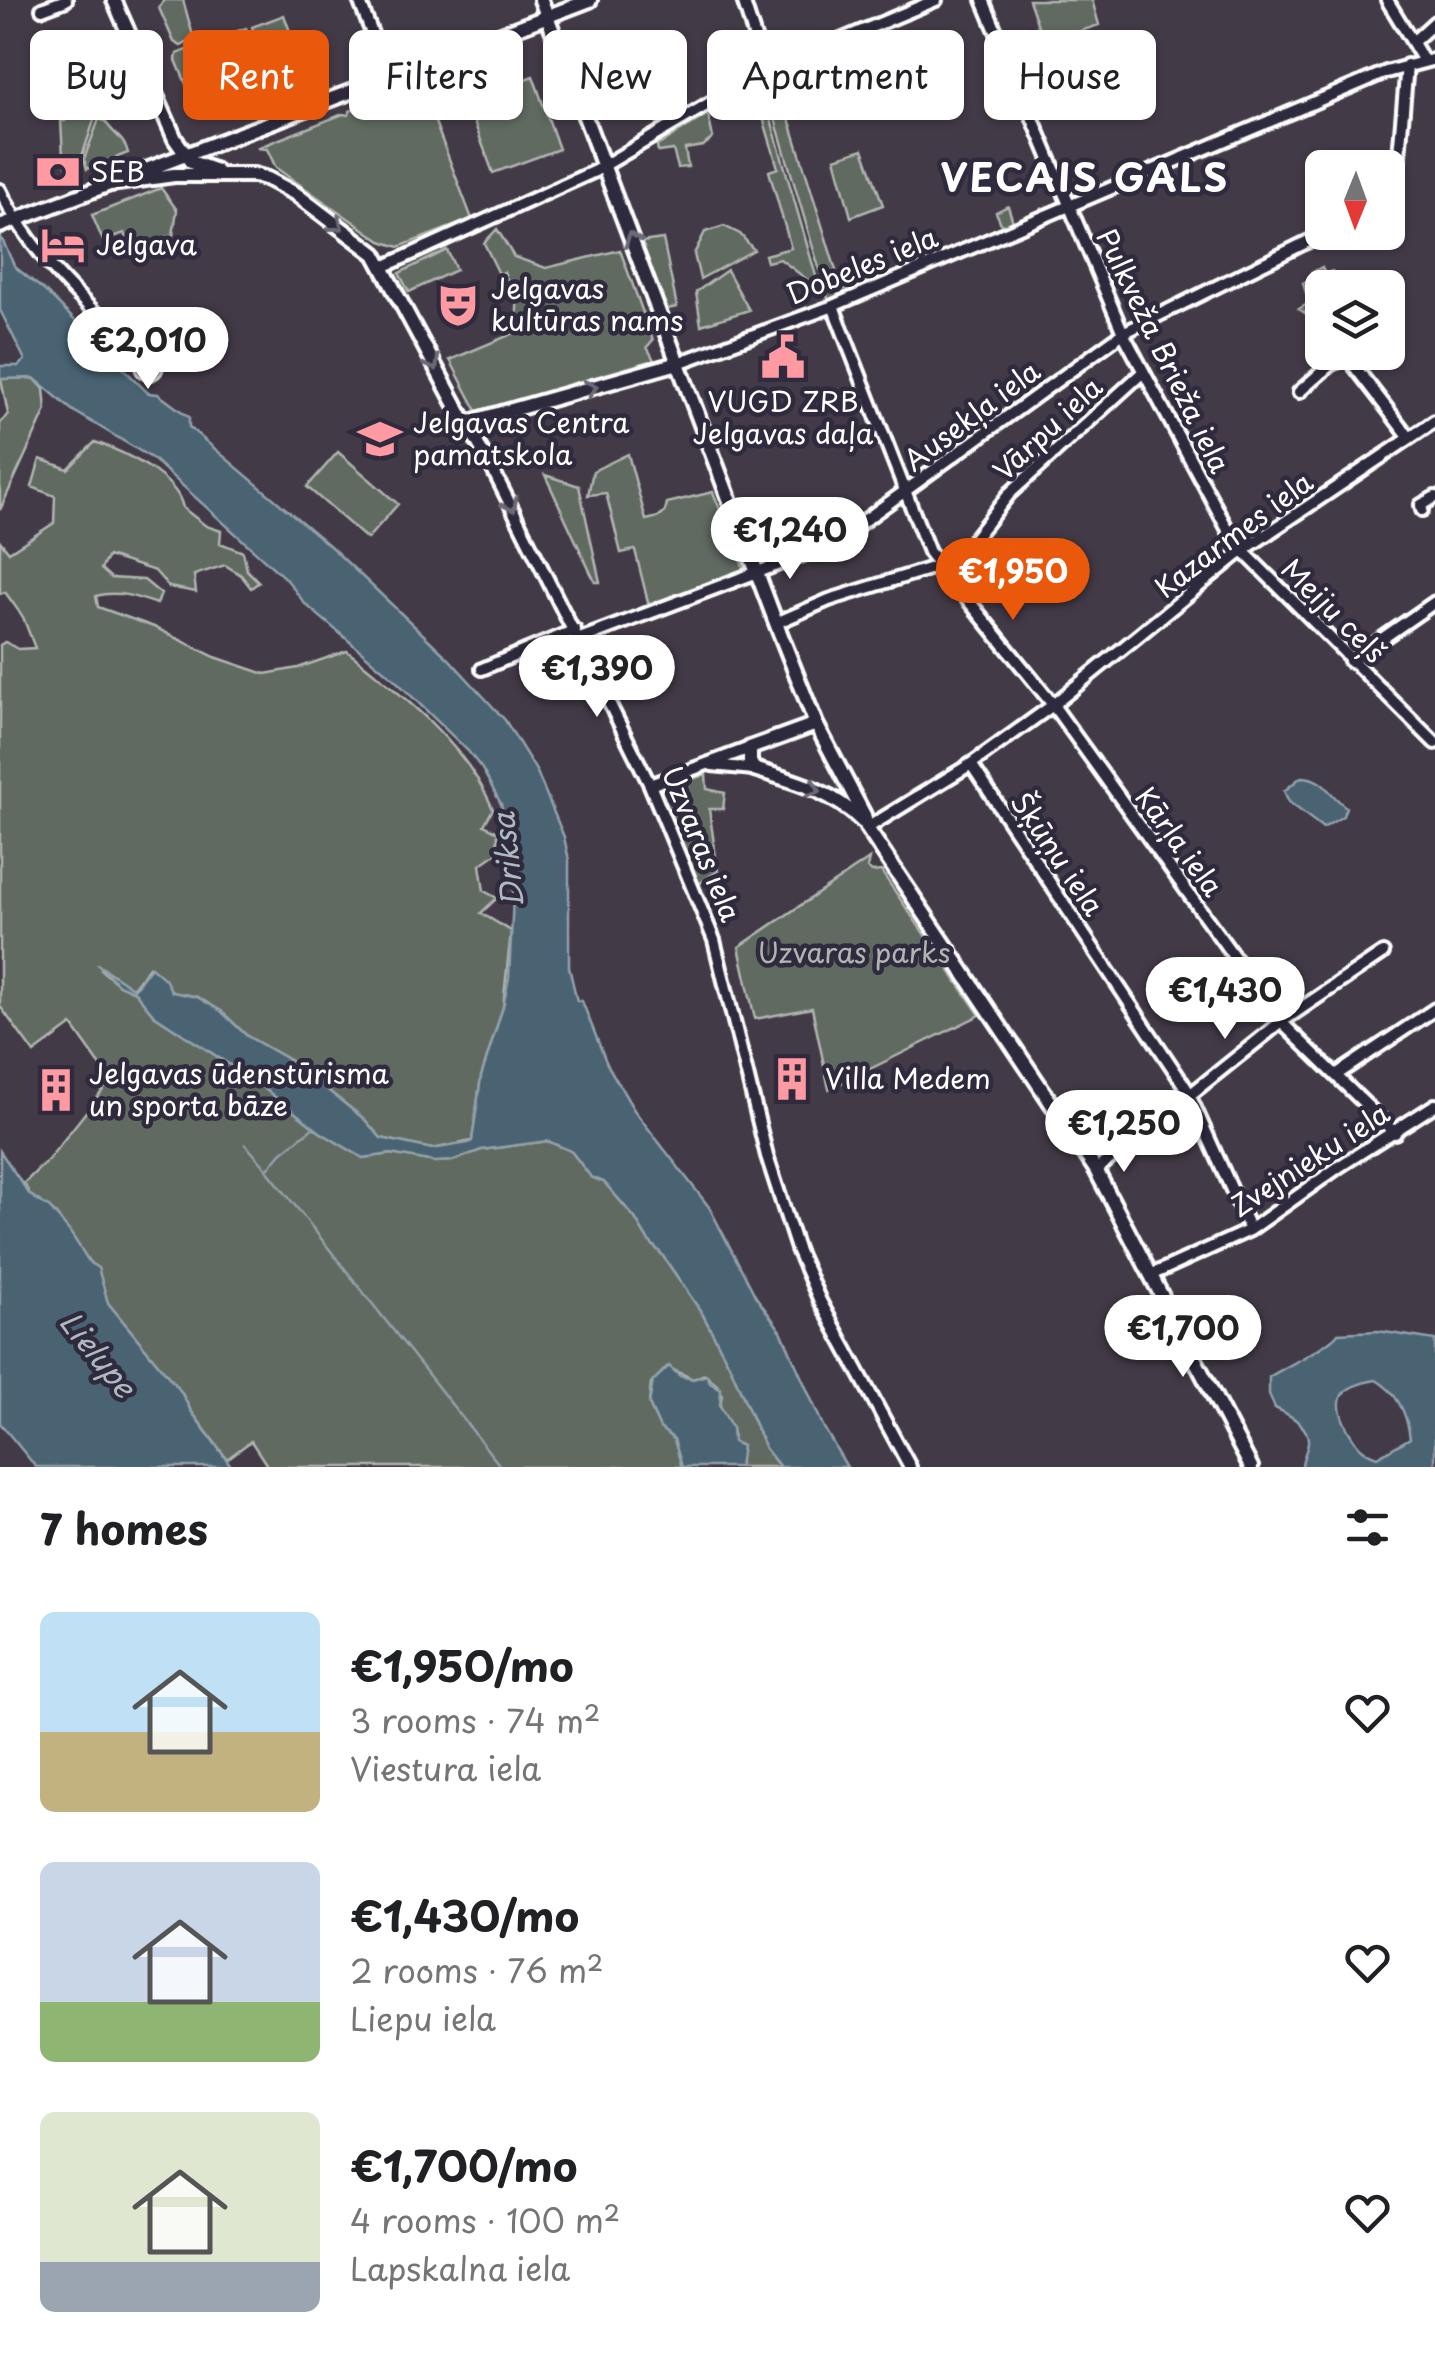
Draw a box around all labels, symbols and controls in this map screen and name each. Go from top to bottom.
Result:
chip: Buy [30,30,163,120]
chip: Rent [183,30,329,120]
chip: Filters [349,30,523,120]
chip: New [543,30,687,120]
chip: Apartment [707,30,964,120]
chip: House [984,30,1156,120]
bank icon: SEB [34,148,82,196]
district label: VECAIS GALS [940,148,1230,205]
place label: SEB [91,149,145,192]
north arrow [1305,150,1405,250]
map controls [1305,150,1405,370]
one-way arrow [326,213,344,230]
street label: Dobeles iela [779,214,944,315]
hotel icon: Jelgava [39,221,87,269]
street label: Pulkveža Brieža iela [1086,221,1242,480]
place label: Jelgava [96,222,197,265]
one-way arrow [623,231,644,248]
place label: Jelgavas kultūras nams [491,266,683,341]
button: layers [1305,270,1405,370]
theatre icon: Jelgavas kultūras nams [434,281,482,329]
pin: €2,010 [67,307,229,392]
text: €2,010 [89,315,207,363]
public building icon: VUGD ZRB Jelgavas daļa [759,333,807,381]
street label: Ausekļa iela [894,349,1049,481]
one-way arrow [420,353,440,371]
street label: Vārpu iela [983,365,1112,490]
one-way arrow [582,379,599,400]
place label: VUGD ZRB Jelgavas daļa [693,379,874,454]
place label: Jelgavas Centra pamatskola [413,400,630,475]
school or university icon: Jelgavas Centra pamatskola [356,415,404,463]
street label: Kazarmes iela [1145,460,1322,608]
one-way arrow [499,495,519,513]
pin: €1,240 [709,497,871,582]
text: €1,240 [733,505,847,553]
pin: €1,950 [932,538,1094,623]
text: €1,950 [958,546,1068,594]
street label: Meiju ceļš [1272,548,1396,672]
pin: €1,390 [516,635,678,720]
text: €1,390 [541,643,653,691]
street label: Uzvaras iela [652,759,753,928]
one-way arrow [804,777,821,797]
street label: Kārļa iela [1126,777,1235,905]
street label: Šķūņu iela [1001,782,1116,924]
water label: Driksa [479,809,534,910]
park label: Uzvaras parks [758,930,950,973]
pin: €1,430 [1144,957,1306,1042]
text: €1,430 [1168,965,1282,1013]
place label: Jelgavas ūdenstūrisma un sporta bāze [89,1051,389,1126]
building icon: Villa Medem [768,1055,816,1103]
place label: Villa Medem [825,1056,991,1099]
building icon: Jelgavas ūdenstūrisma un sporta bāze [32,1066,80,1114]
pin: €1,250 [1043,1090,1205,1175]
street label: Zvejnieku iela [1221,1091,1398,1226]
text: €1,250 [1067,1098,1181,1146]
pin: €1,700 [1102,1295,1264,1380]
water label: Lielupe [50,1301,149,1408]
text: €1,700 [1126,1303,1240,1351]
text: 7 homes [40,1496,208,1559]
icon: filters [1340,1500,1395,1555]
text: €1,950/mo [350,1633,574,1696]
icon: home [120,1652,240,1772]
icon: heart [1340,1685,1395,1740]
text: 3 rooms · 74 m² [350,1696,600,1744]
text: Viestura iela [350,1744,541,1792]
text: €1,430/mo [350,1883,579,1946]
icon: home [120,1902,240,2022]
icon: heart [1340,1935,1395,1990]
text: 2 rooms · 76 m² [350,1946,604,1994]
text: Liepu iela [350,1994,496,2042]
text: €1,700/mo [350,2133,577,2196]
icon: home [120,2152,240,2272]
icon: heart [1340,2185,1395,2240]
text: 4 rooms · 100 m² [350,2196,620,2244]
text: Lapskalna iela [350,2244,570,2292]

